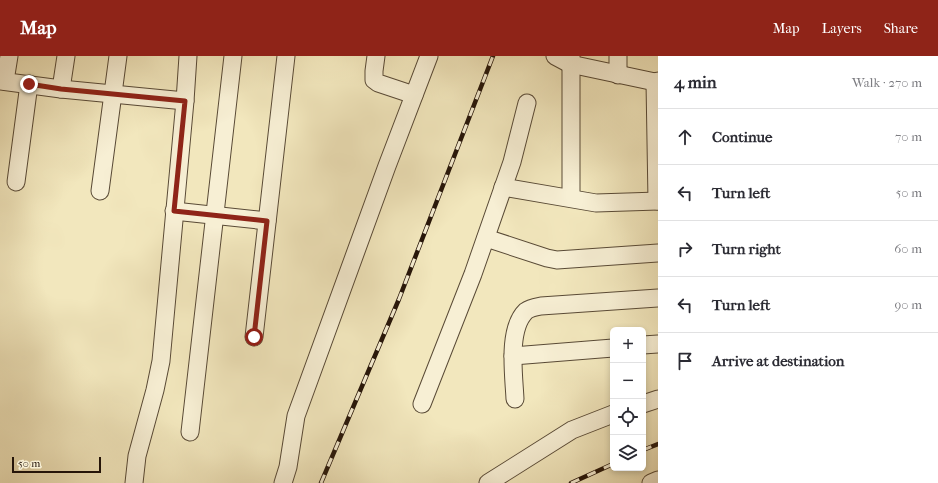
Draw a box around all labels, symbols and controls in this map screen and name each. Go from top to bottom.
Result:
text: Map [20,17,56,39]
text: Map [773,20,800,37]
text: Layers [822,20,862,37]
text: Share [884,20,918,37]
text: 4 min [674,72,717,92]
route end [20,75,38,93]
text: Walk · 270 m [852,75,922,90]
icon: ahead [674,126,696,148]
text: Continue [712,128,772,146]
text: 70 m [895,129,922,144]
icon: left [674,182,696,204]
text: Turn left [712,184,770,202]
text: 50 m [896,185,922,200]
icon: right [674,238,696,260]
text: Turn right [712,240,781,258]
text: 60 m [894,241,922,256]
icon: left [674,294,696,316]
text: Turn left [712,296,770,314]
text: 90 m [894,297,922,312]
map controls [610,327,646,471]
button: + [610,327,646,363]
route start [245,328,263,346]
icon: arrive [674,350,696,372]
text: Arrive at destination [712,352,844,370]
button: − [610,363,646,399]
button: locate [610,399,646,435]
button: layers [610,435,646,471]
scale bar [12,455,101,474]
text: 50 m [18,457,40,470]

